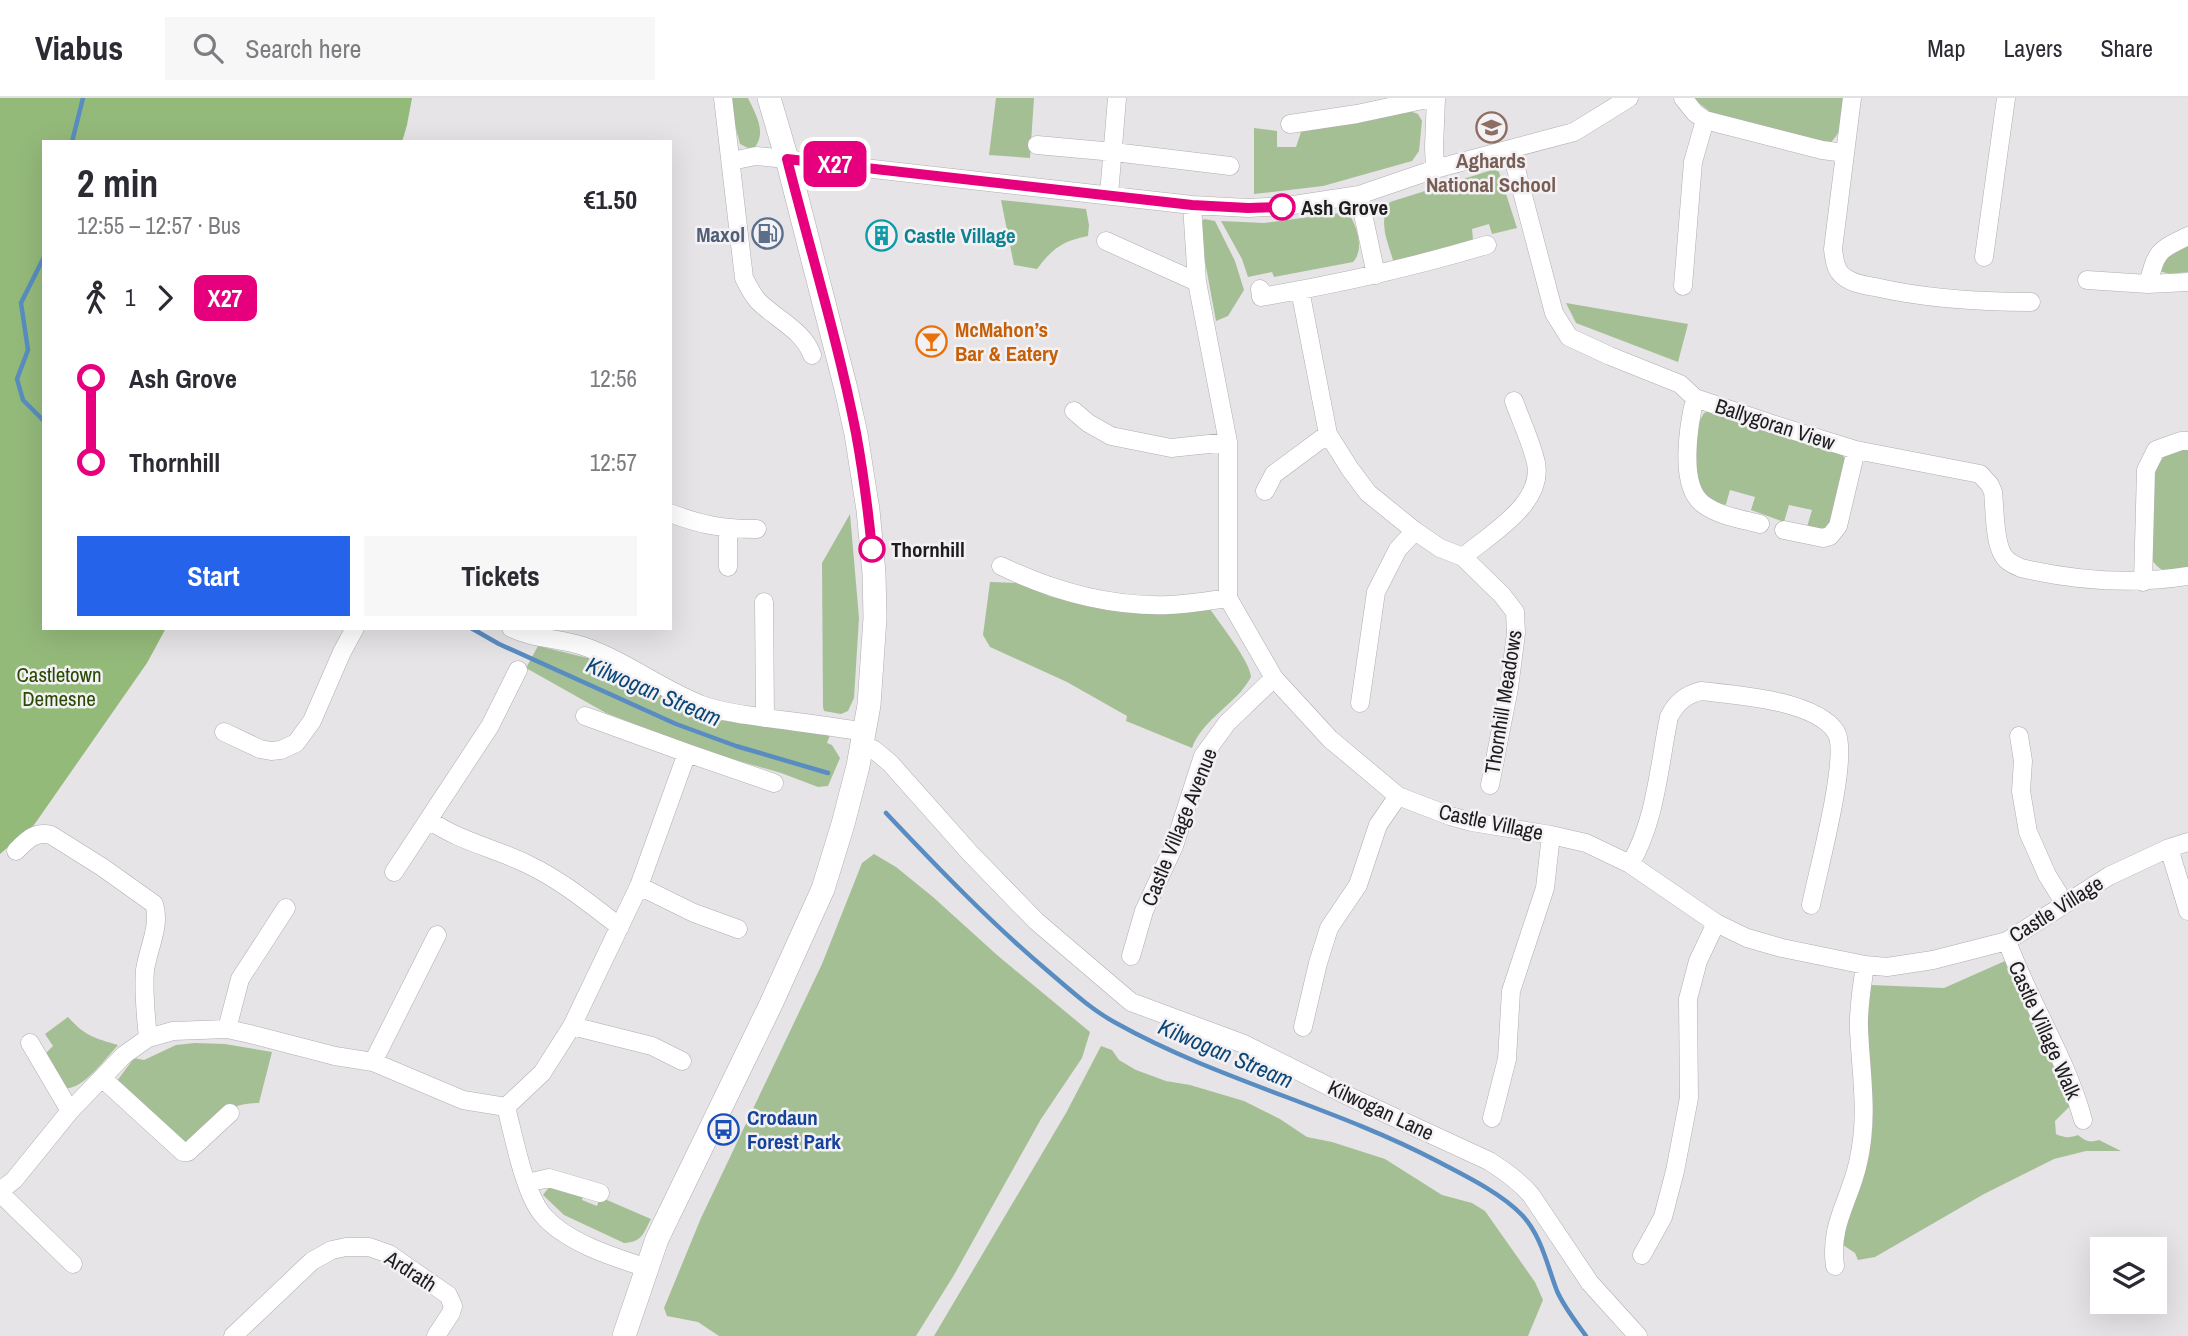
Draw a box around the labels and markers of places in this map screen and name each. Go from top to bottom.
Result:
school or university icon: Aghards National School [1474,111,1508,145]
place label: Aghards National School [1426,146,1556,199]
place label: Ash Grove [1301,193,1388,222]
marker: Ash Grove [1269,194,1295,220]
fuel station icon: Maxol [751,217,785,251]
building icon: Castle Village [864,218,898,252]
place label: Maxol [696,220,745,249]
place label: Castle Village [904,221,1016,250]
place label: McMahon’s Bar & Eatery [955,315,1059,368]
bar icon: McMahon’s Bar & Eatery [915,324,949,358]
place label: Thornhill [891,535,965,564]
marker: Thornhill [859,536,885,562]
place label: Crodaun Forest Park [747,1103,841,1156]
bus stop icon: Crodaun Forest Park [707,1112,741,1146]

